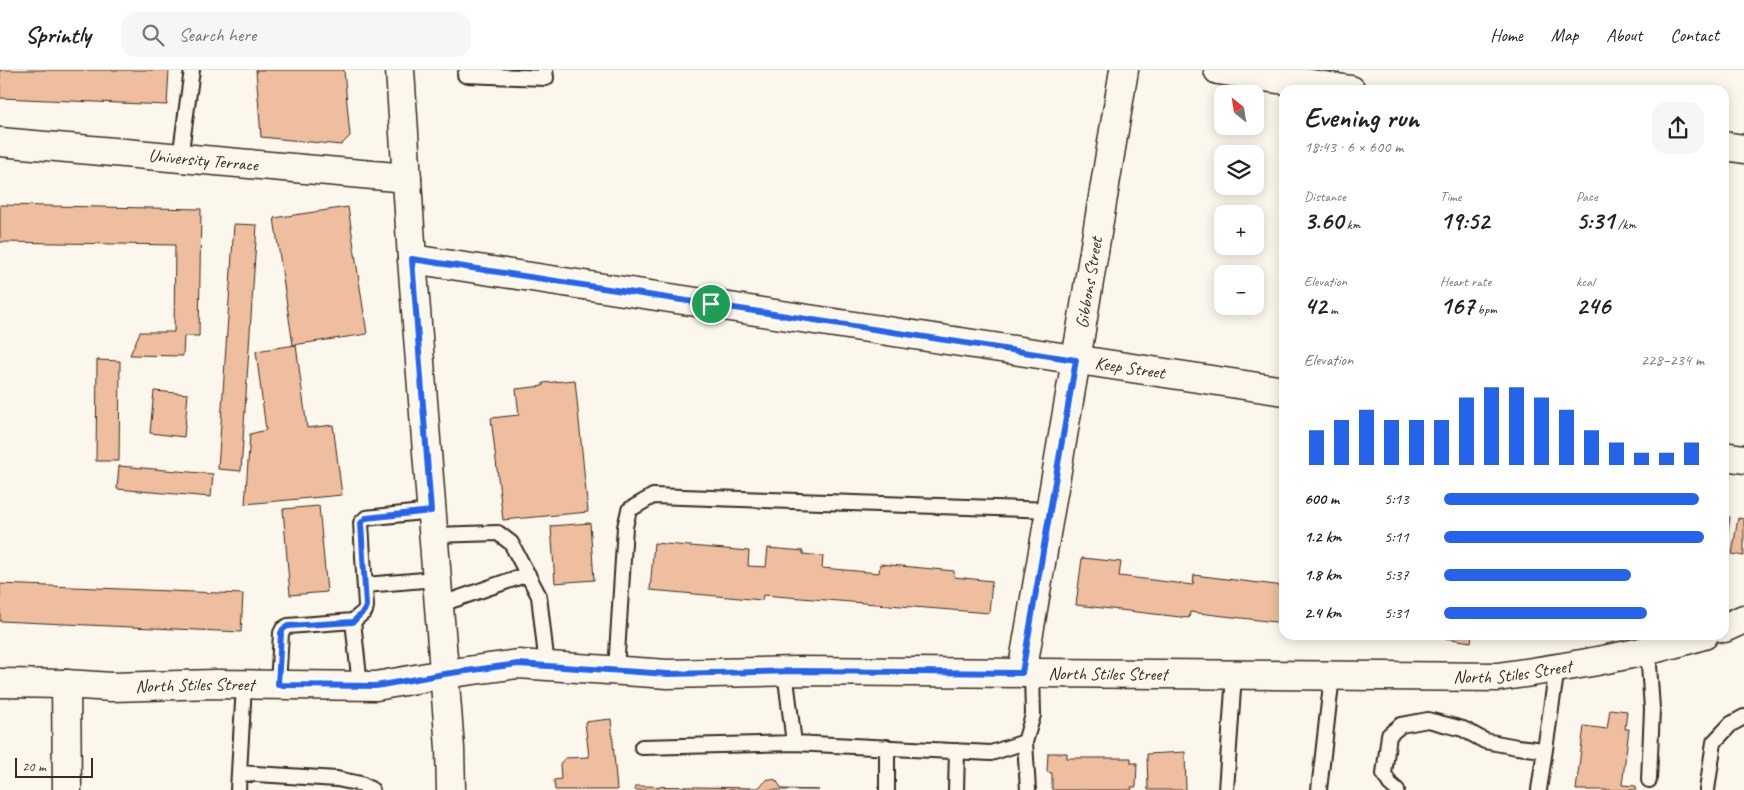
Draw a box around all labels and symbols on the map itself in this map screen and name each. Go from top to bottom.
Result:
north arrow [1214,85,1264,135]
street label: University Terrace [148,144,260,176]
street label: Gibbons Street [1070,234,1107,330]
pin [690,283,732,325]
street label: Keep Street [1094,352,1168,384]
street label: North Stiles Street [1453,654,1576,688]
street label: North Stiles Street [1048,662,1170,685]
street label: North Stiles Street [135,673,258,697]
scale bar [15,755,92,778]

